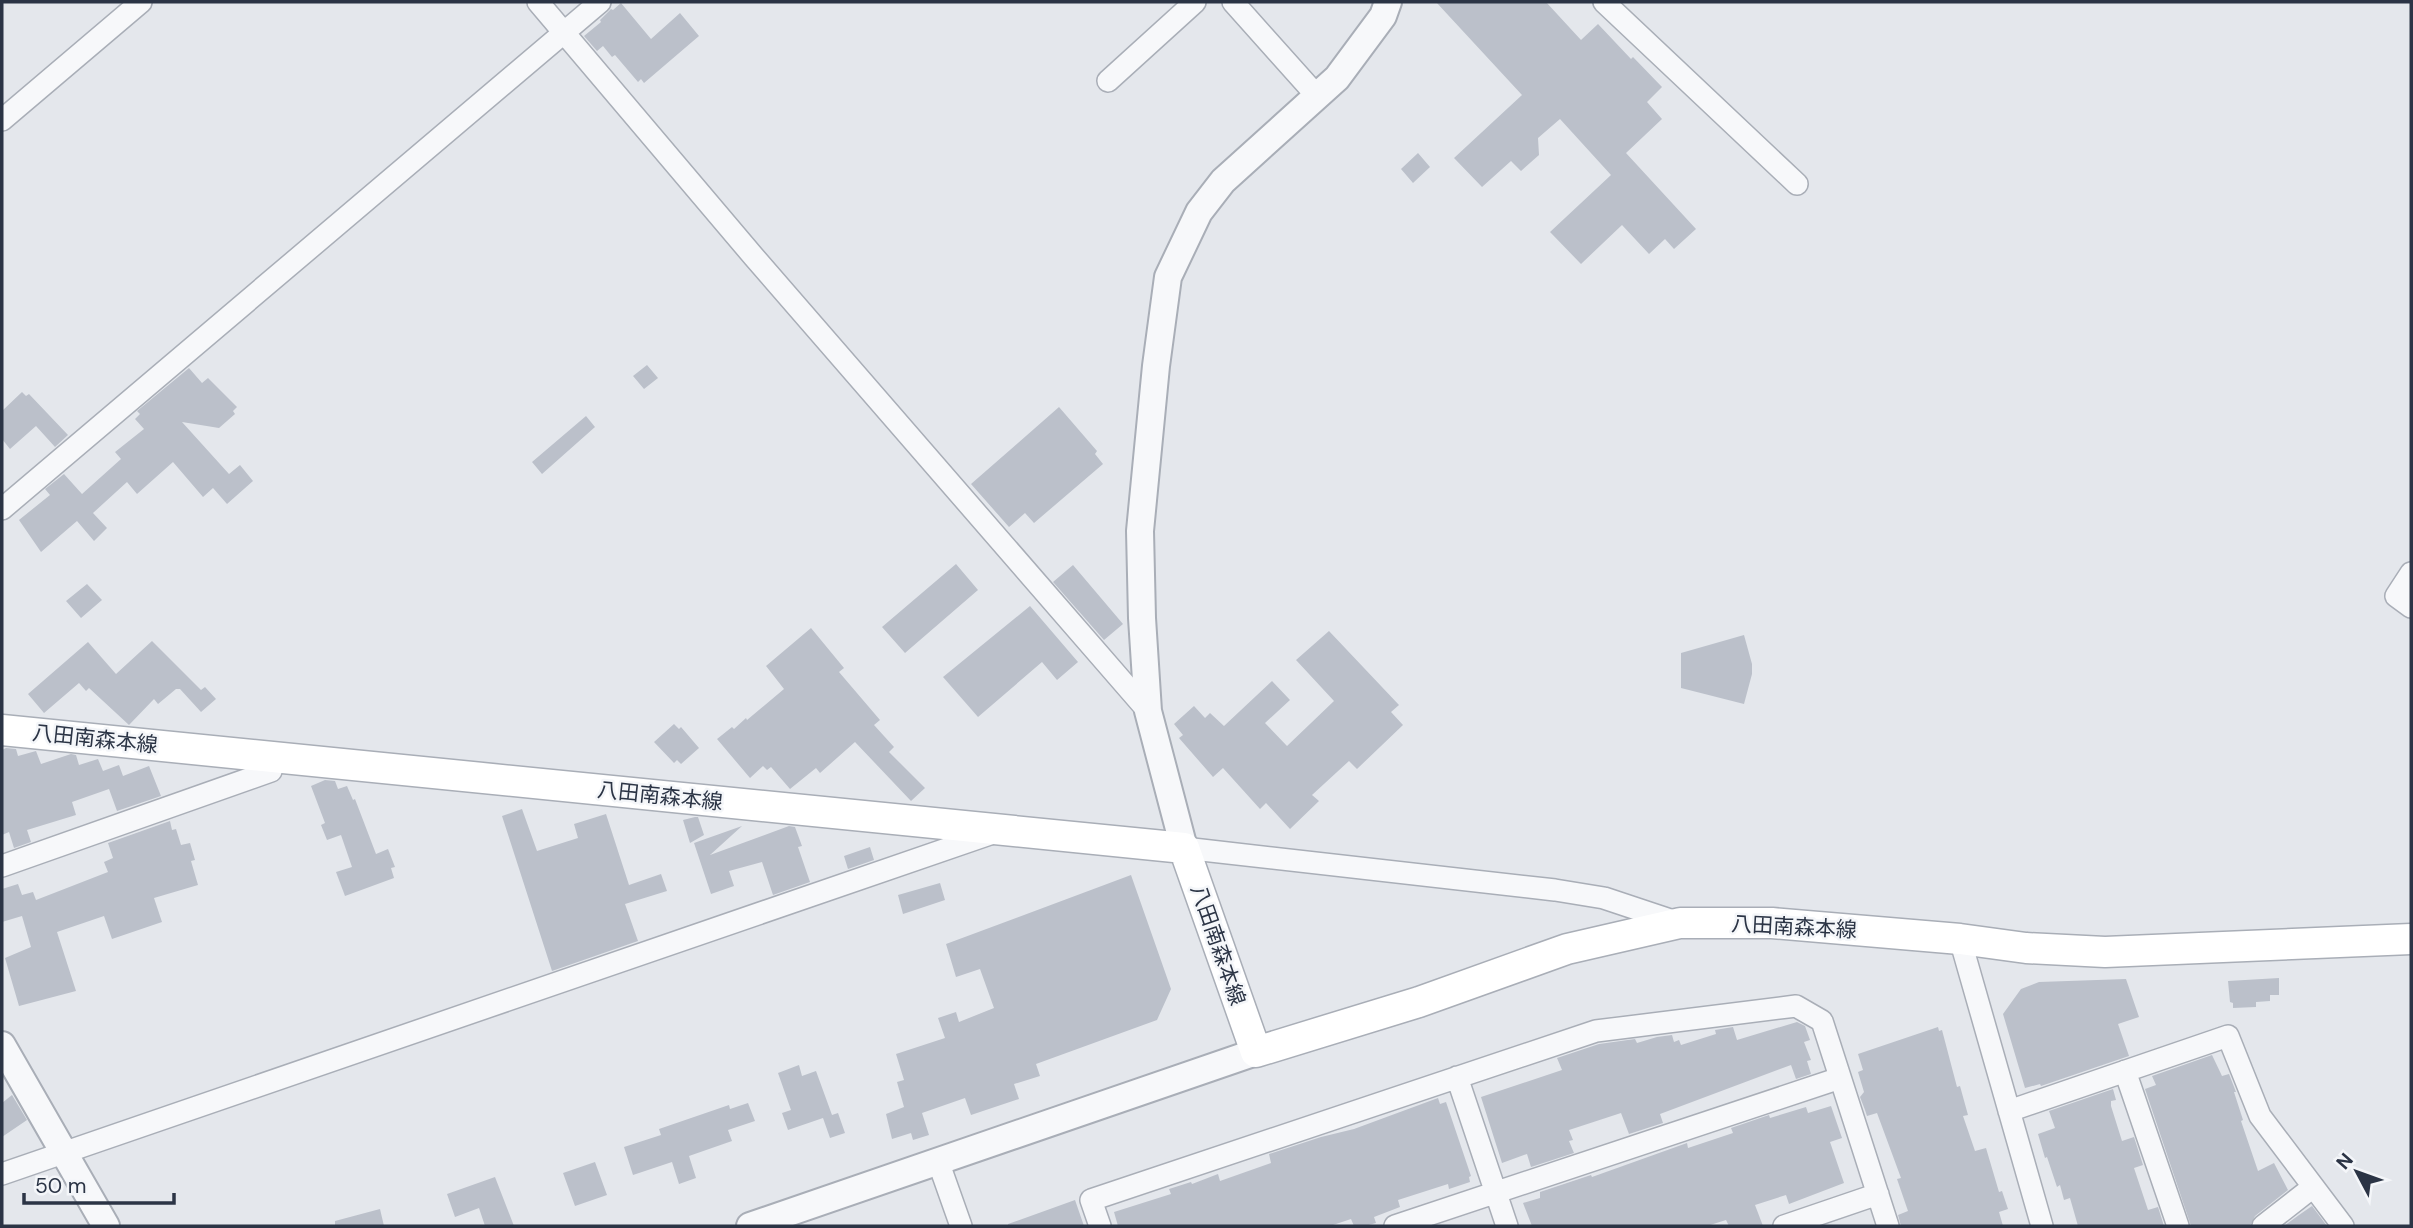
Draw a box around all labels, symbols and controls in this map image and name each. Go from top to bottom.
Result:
street label: 八田南森本線 [31,718,159,760]
street label: 八田南森本線 [596,775,724,817]
street label: 八田南森本線 [1184,881,1252,1009]
street label: 八田南森本線 [1730,910,1858,944]
north arrow [2322,1137,2392,1207]
text: N [2331,1148,2359,1175]
scale bar [24,1162,175,1206]
text: 50 m [35,1172,86,1200]

